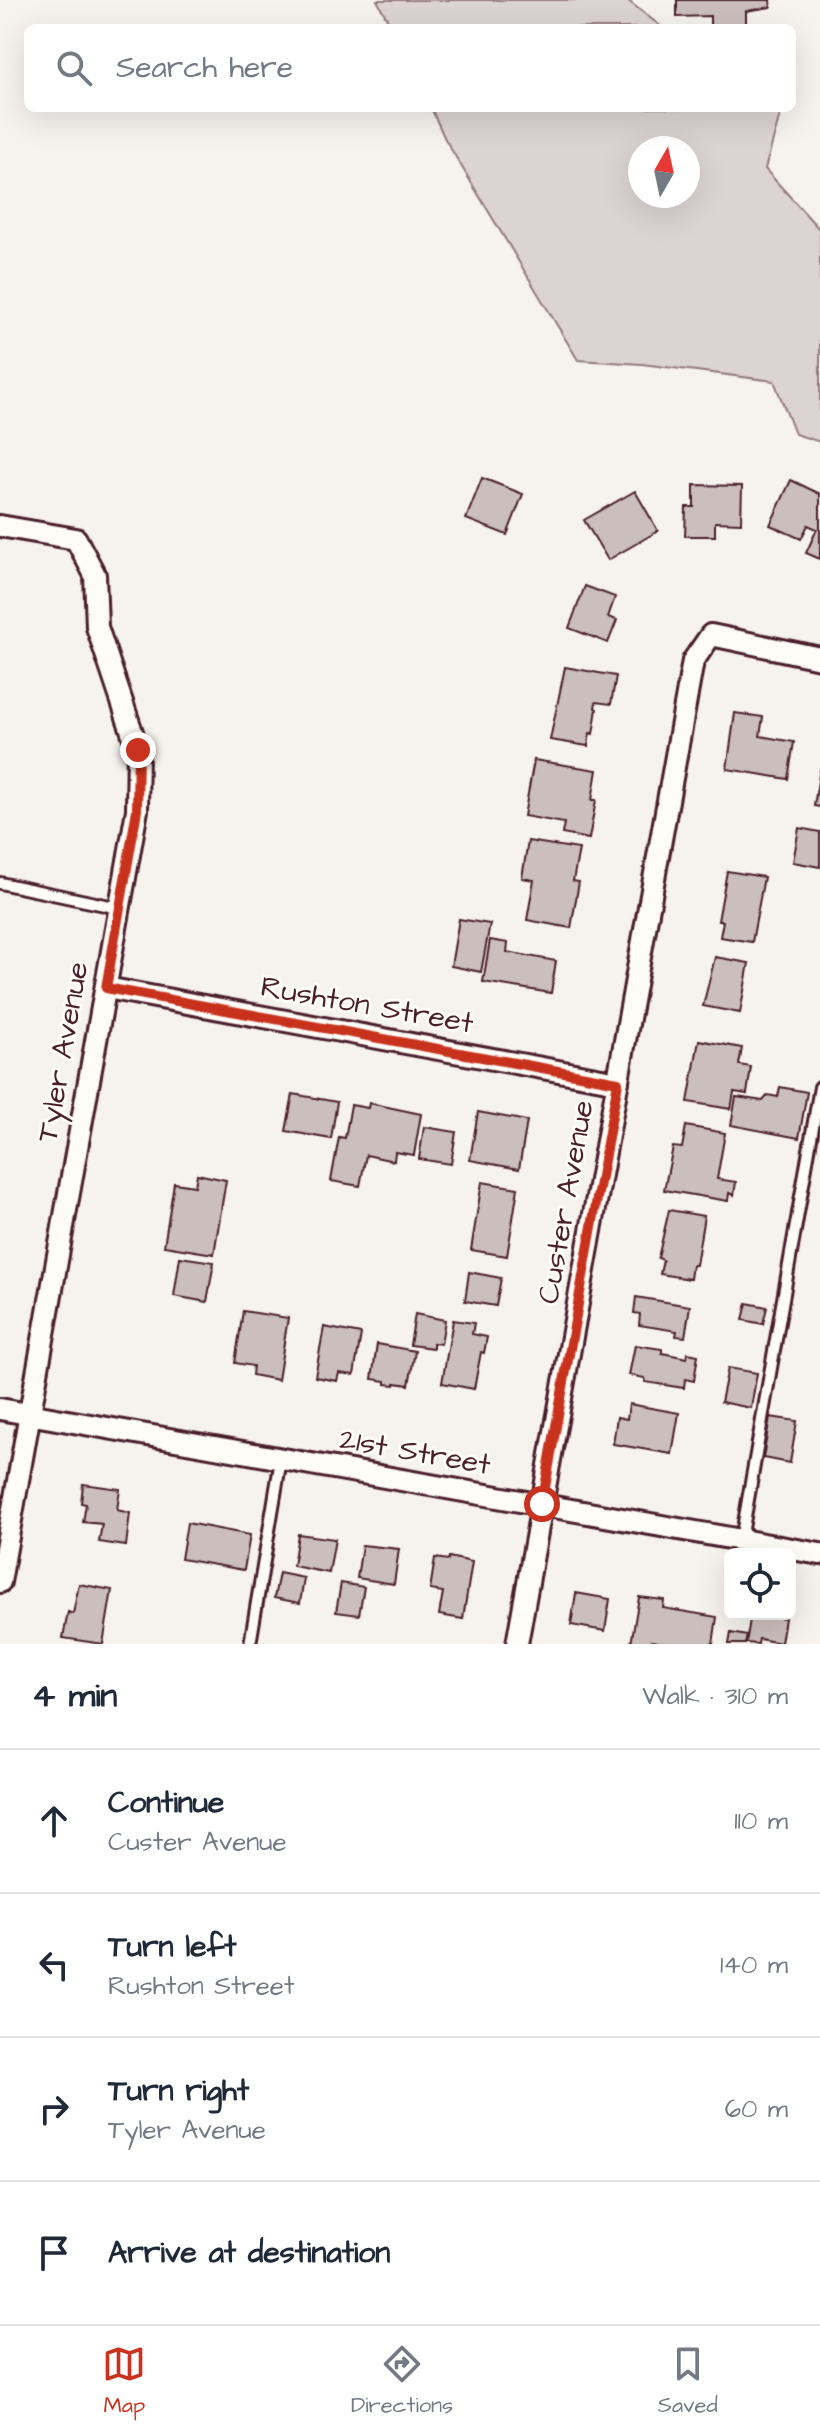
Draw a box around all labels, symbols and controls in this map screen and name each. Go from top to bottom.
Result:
search box [24,24,796,112]
icon: search [52,46,96,90]
text: Search here [116,47,293,89]
north arrow [628,136,700,208]
route end [120,732,156,768]
street label: Tyler Avenue [27,959,100,1146]
street label: Rushton Street [257,966,477,1044]
street label: Custer Avenue [527,1097,605,1307]
street label: 21st Street [336,1418,494,1486]
route start [524,1486,560,1522]
map controls [724,1548,796,1620]
button: locate [724,1548,796,1620]
text: 4 min [32,1672,117,1720]
text: Walk · 310 m [642,1678,788,1714]
text: Continue [108,1782,224,1824]
icon: ahead [32,1799,76,1843]
text: 110 m [734,1803,788,1839]
text: Custer Avenue [108,1824,286,1860]
text: Turn left [108,1926,236,1968]
icon: left [32,1943,76,1987]
text: 140 m [720,1947,788,1983]
text: Rushton Street [108,1968,294,2004]
text: Turn right [108,2070,249,2112]
icon: right [32,2087,76,2131]
text: 60 m [725,2091,788,2127]
text: Tyler Avenue [108,2112,266,2148]
icon: arrive [32,2231,76,2275]
text: Arrive at destination [108,2232,390,2274]
tab: Map [102,2342,146,2421]
tab: Directions [351,2342,453,2421]
tab: Saved [658,2342,718,2421]

